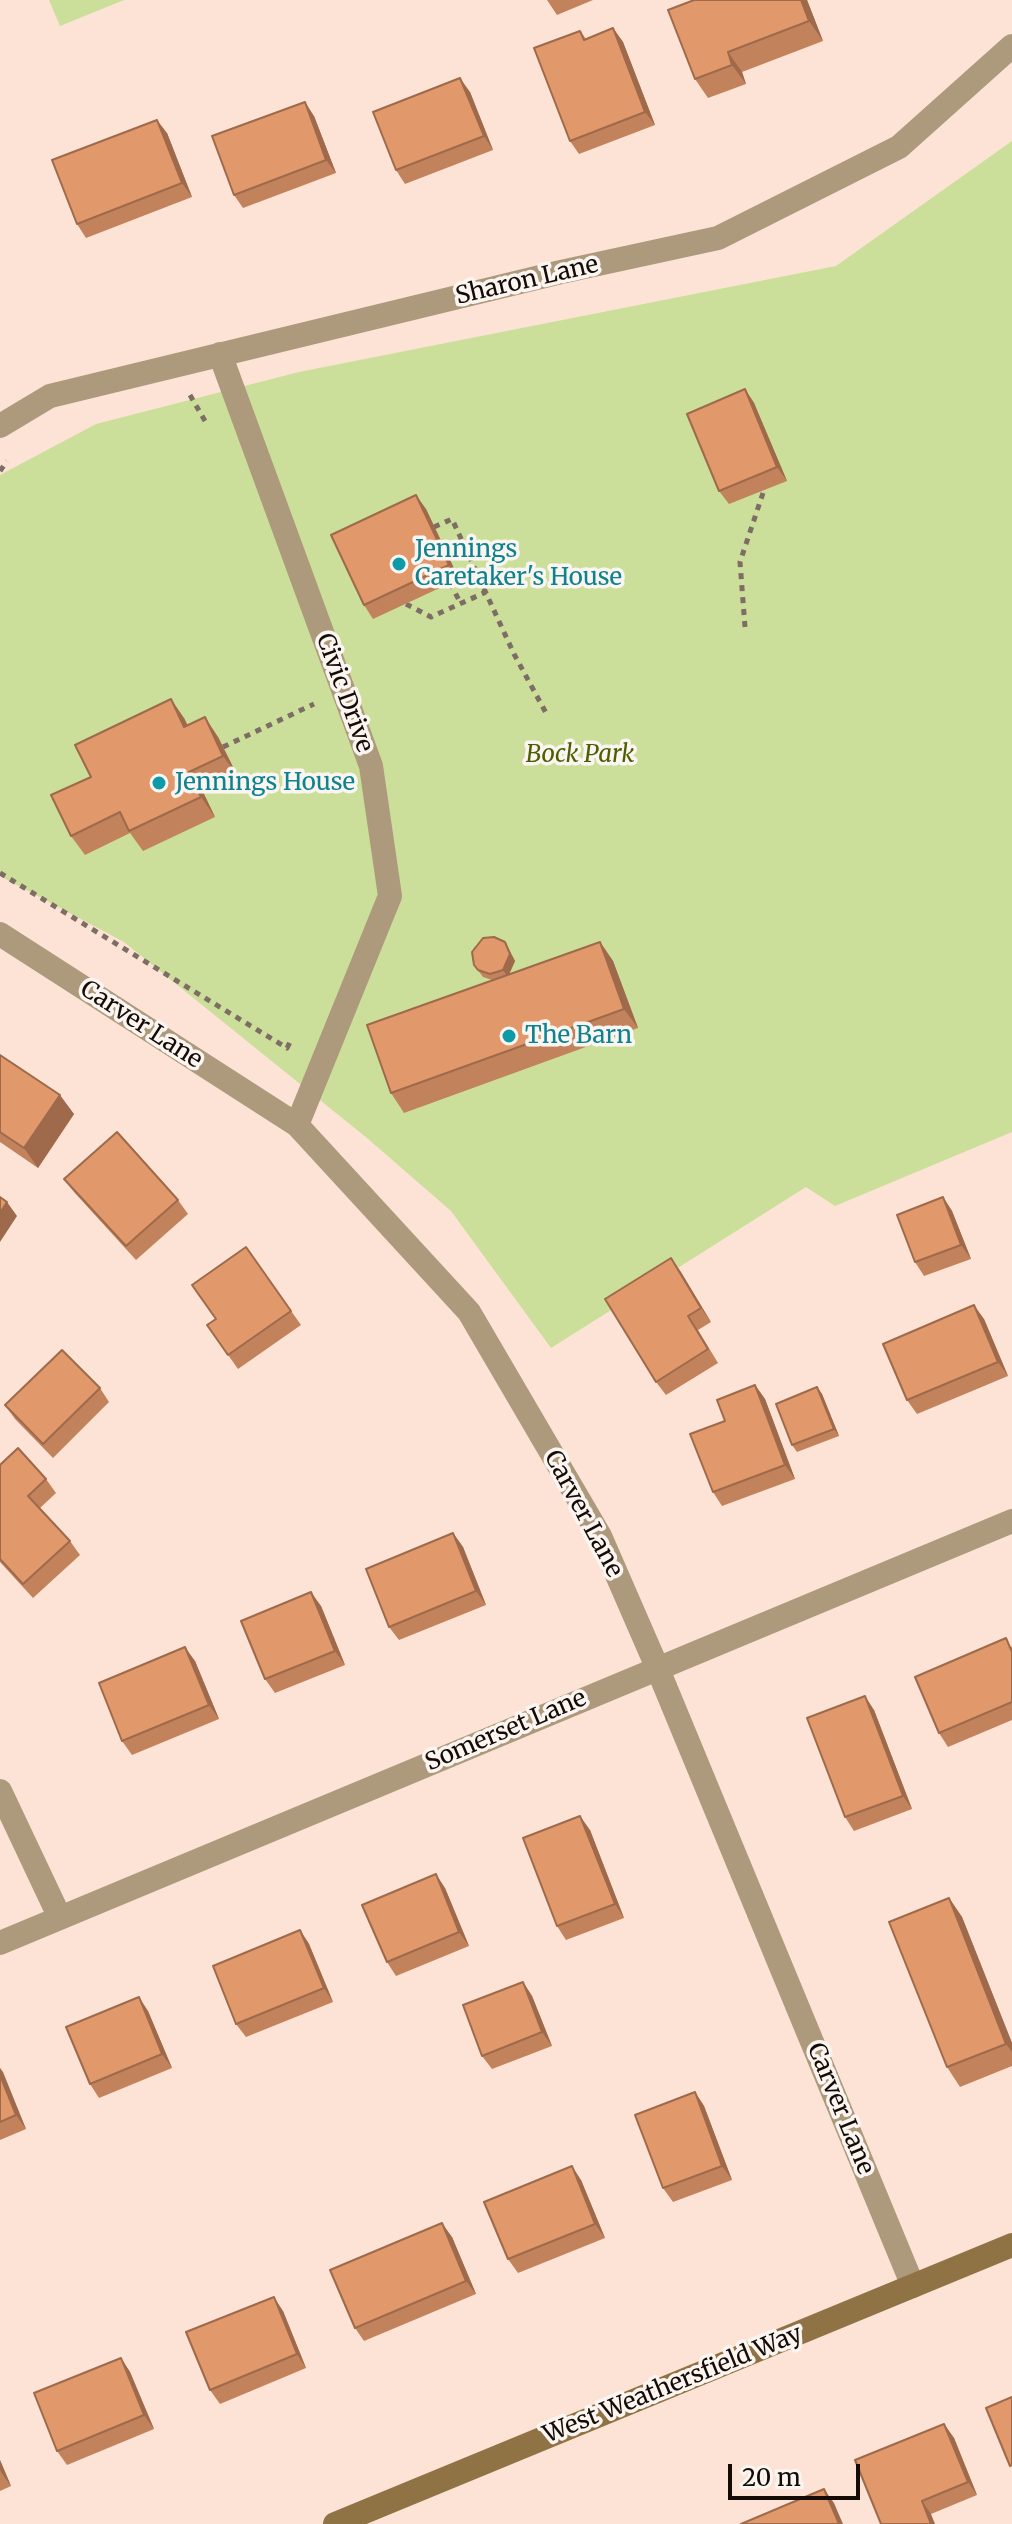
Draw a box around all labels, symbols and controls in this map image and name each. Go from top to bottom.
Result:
street label: Sharon Lane [453,251,601,311]
place label: Jennings Caretaker's House [415,536,622,592]
marker: Jennings Caretaker's House [390,555,408,573]
street label: Civic Drive [309,630,379,756]
park label: Bock Park [526,741,634,769]
place label: Jennings House [175,769,355,797]
marker: Jennings House [150,774,168,792]
street label: Carver Lane [75,975,207,1075]
place label: The Barn [525,1022,632,1050]
marker: The Barn [500,1027,518,1045]
street label: Carver Lane [538,1446,628,1582]
street label: Somerset Lane [421,1684,591,1778]
street label: Carver Lane [801,2039,879,2179]
street label: West Weathersfield Way [539,2320,807,2450]
scale bar [732,2448,864,2498]
text: 20 m [742,2462,801,2493]

